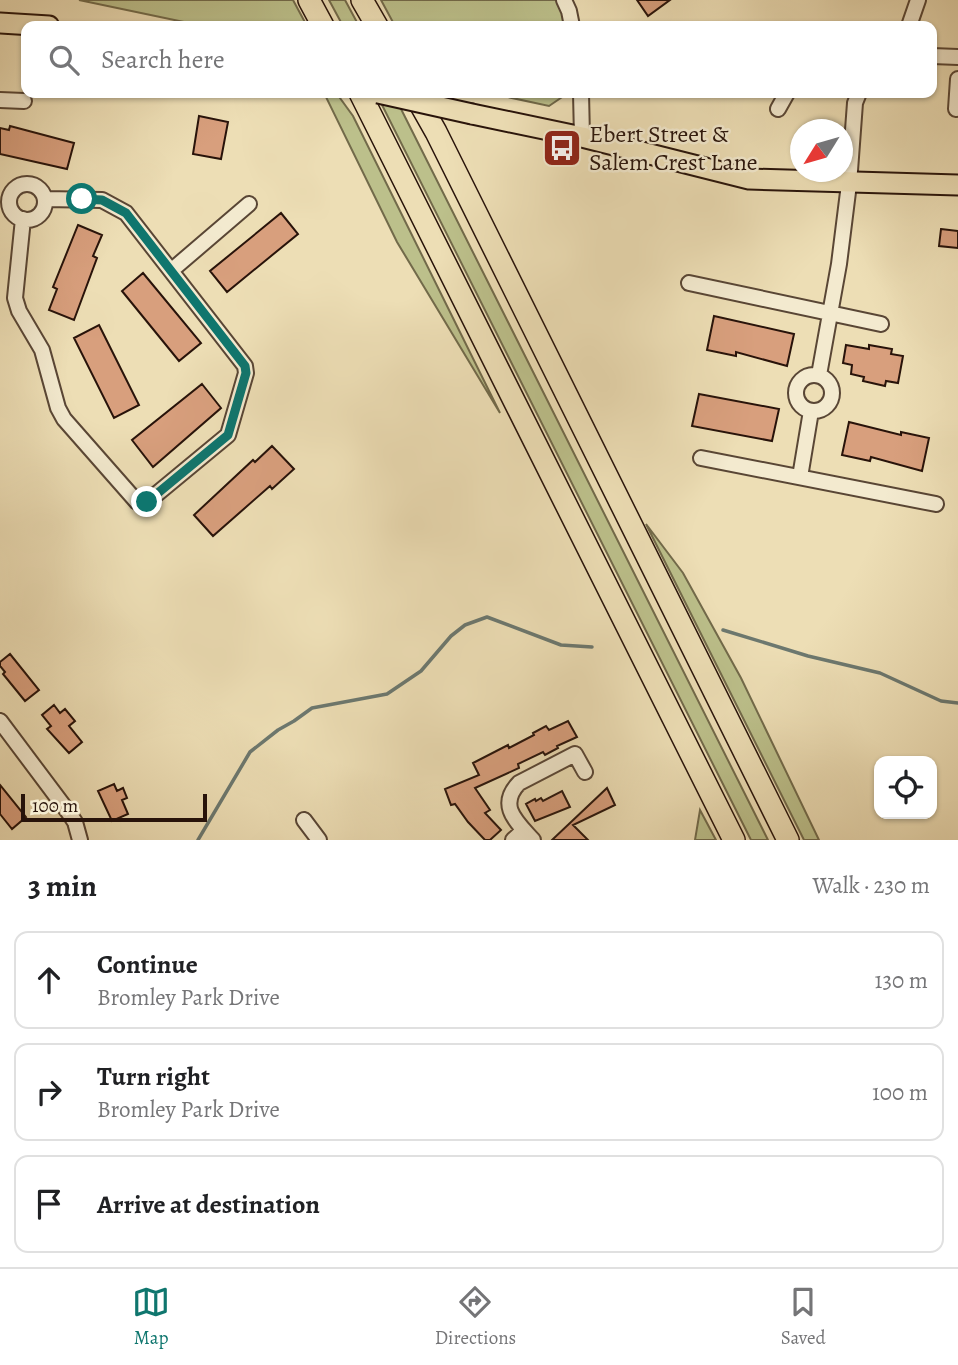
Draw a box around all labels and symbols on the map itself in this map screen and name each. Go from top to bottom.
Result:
place label: Ebert Street & Salem Crest Lane [589,118,758,178]
north arrow [790,119,853,182]
bus stop icon: Ebert Street & Salem Crest Lane [541,127,583,169]
route start [66,183,97,214]
route end [131,486,162,517]
scale bar [21,791,206,823]

